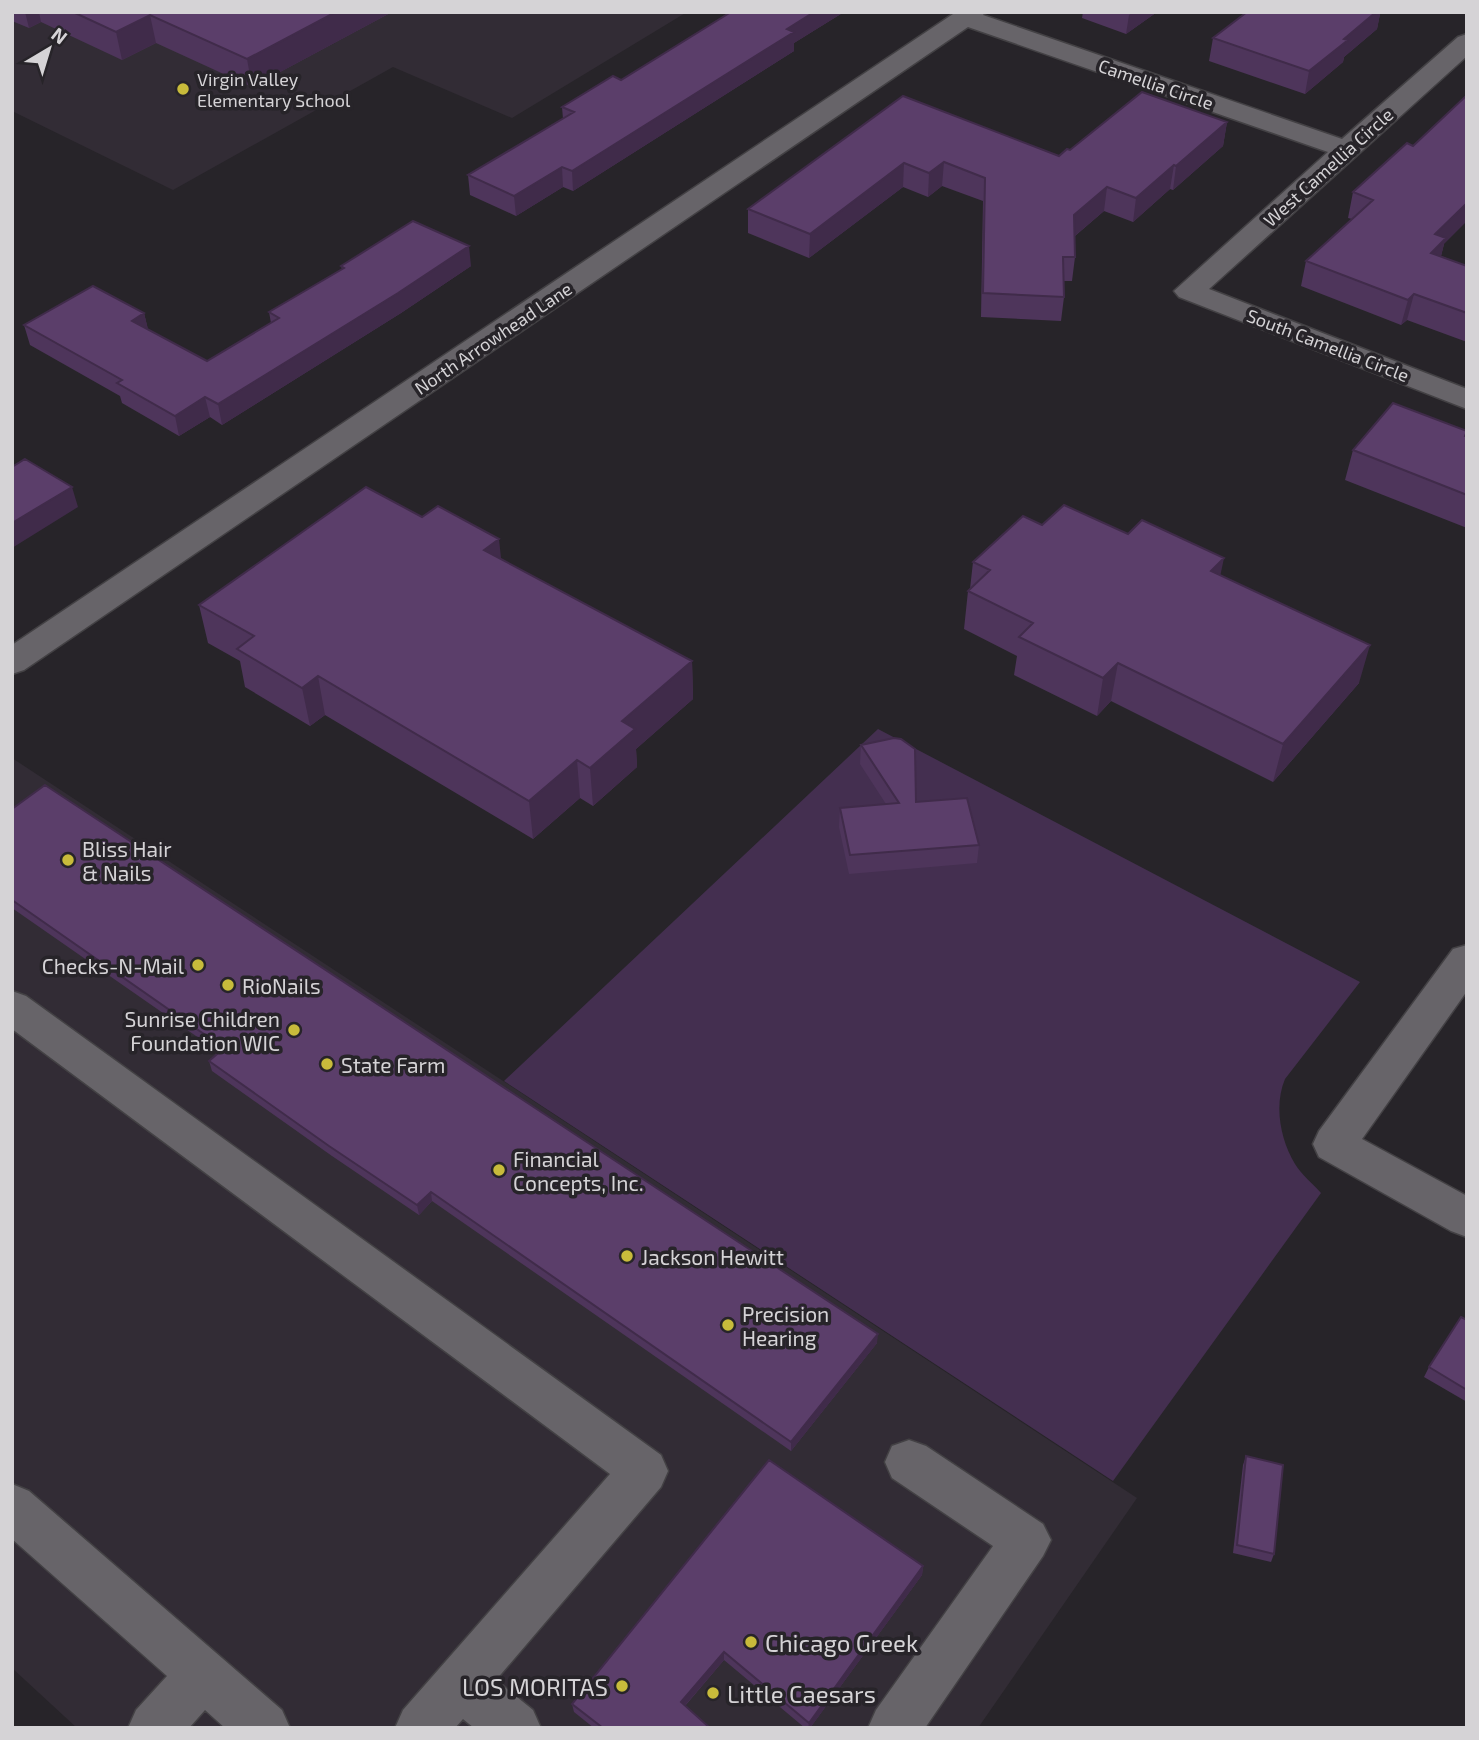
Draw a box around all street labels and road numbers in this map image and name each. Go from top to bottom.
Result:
street label: Camellia Circle [1096,54,1216,114]
street label: West Camellia Circle [1259,103,1397,231]
street label: North Arrowhead Lane [410,277,576,399]
street label: South Camellia Circle [1244,304,1412,386]

